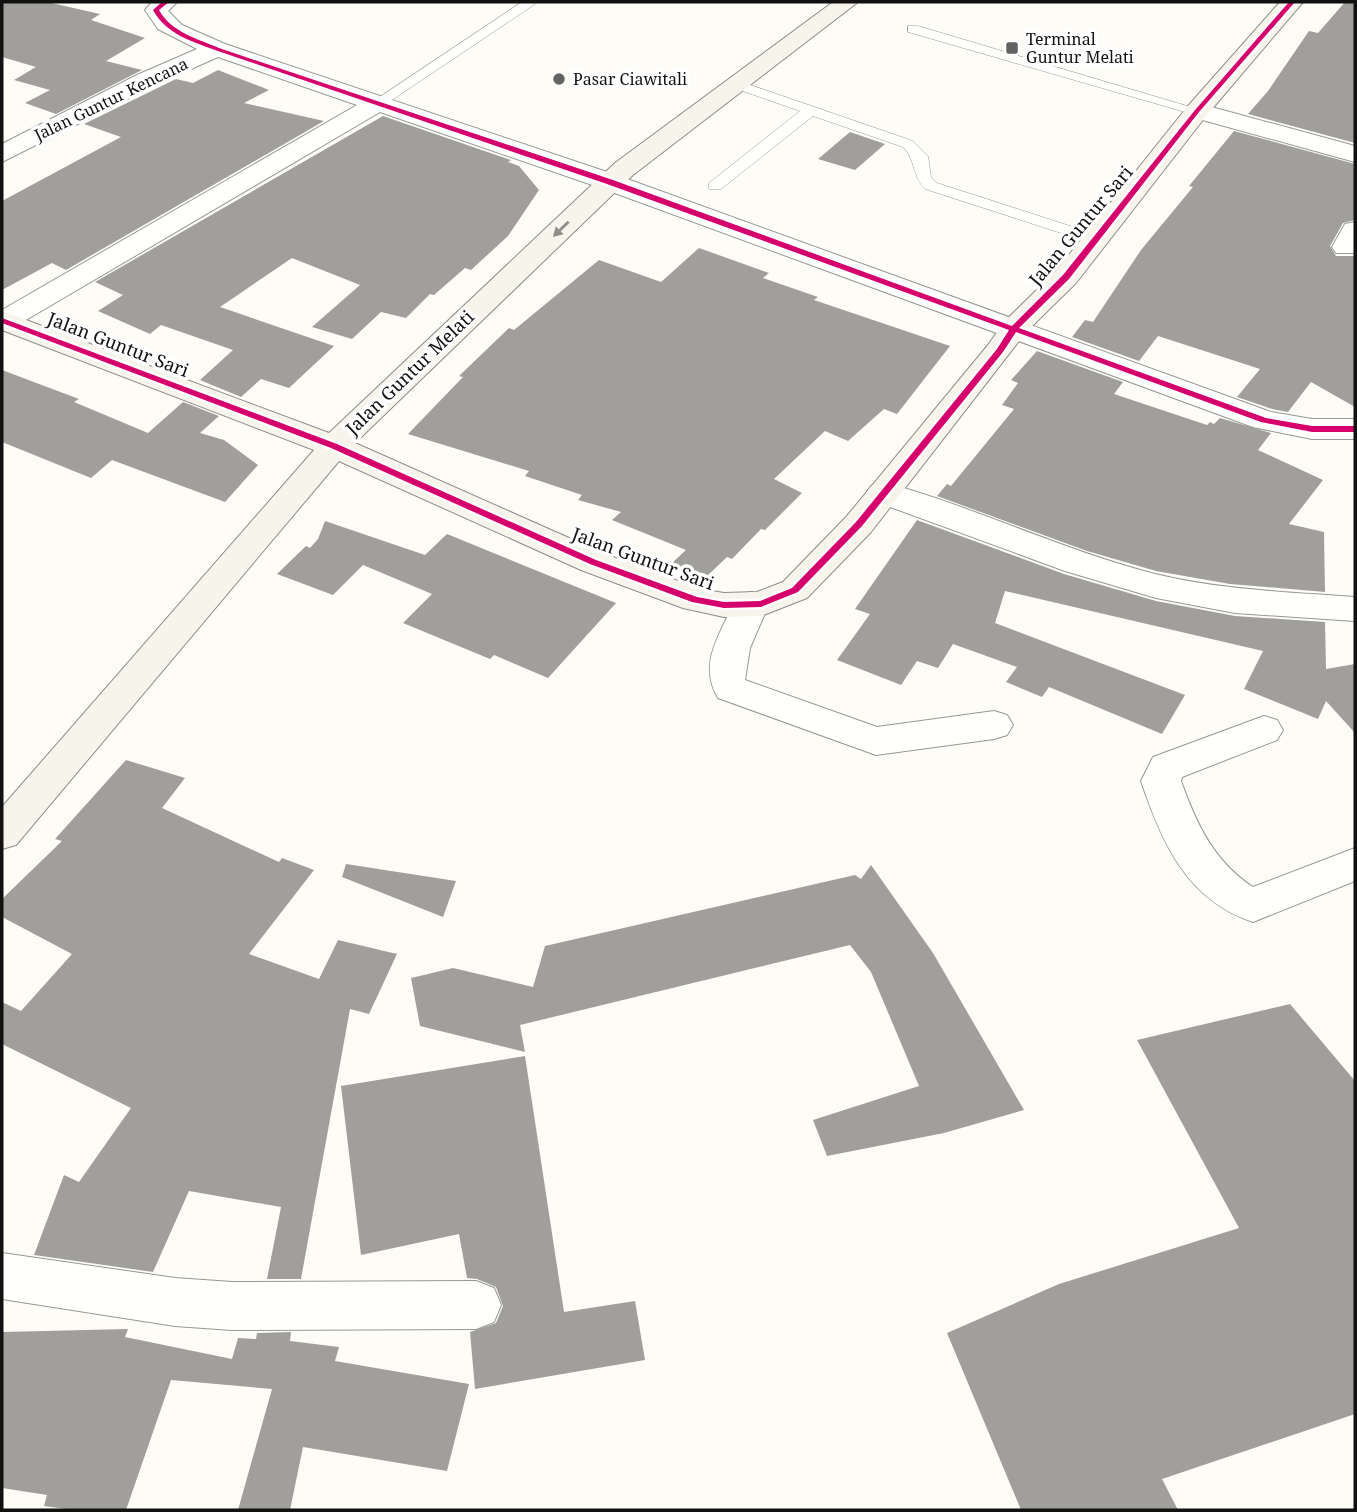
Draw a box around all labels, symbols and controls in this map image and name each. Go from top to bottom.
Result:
place label: Terminal Guntur Melati [1026,28,1134,68]
marker: Terminal Guntur Melati [1004,40,1020,56]
street label: Jalan Guntur Kencana [30,52,192,146]
place label: Pasar Ciawitali [573,68,687,90]
marker: Pasar Ciawitali [551,71,567,87]
street label: Jalan Guntur Sari [1022,160,1138,291]
one-way arrow [552,221,569,238]
street label: Jalan Guntur Melati [339,305,479,441]
street label: Jalan Guntur Sari [43,306,193,382]
street label: Jalan Guntur Sari [568,521,718,595]

